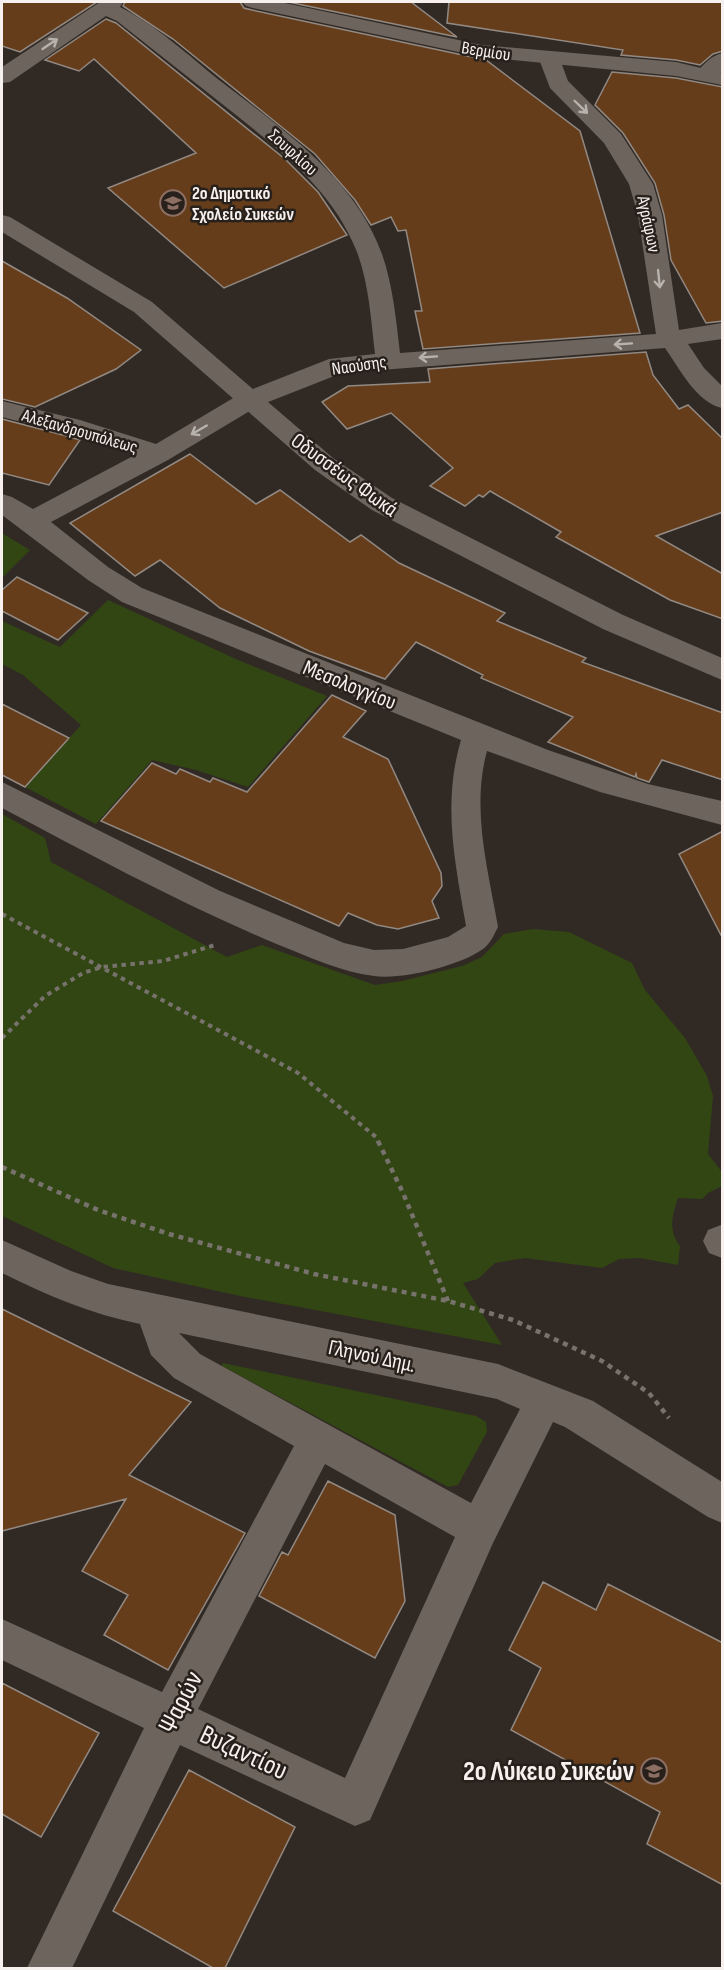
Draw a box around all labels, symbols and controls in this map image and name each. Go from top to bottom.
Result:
street label: Βερμίου [460,37,512,66]
one-way arrow [41,38,58,50]
one-way arrow [574,100,589,114]
street label: Σουφλίου [264,125,322,180]
place label: 2ο Δημοτικό Σχολείο Συκεών [192,183,294,225]
school or university icon: 2ο Δημοτικό Σχολείο Συκεών [158,188,188,218]
street label: Αγράφων [632,193,665,254]
one-way arrow [654,269,665,289]
one-way arrow [613,339,633,350]
street label: Ναούσης [330,351,388,380]
one-way arrow [419,352,439,363]
street label: Αλεξανδρουπόλεως [19,405,140,458]
one-way arrow [191,424,208,436]
street label: Οδυσσέως Φωκά [285,427,404,524]
street label: Μεσολογγίου [299,654,400,716]
street label: Γληνού Δημ. [326,1334,418,1379]
street label: Ψαρών [152,1666,210,1739]
street label: Βυζαντίου [195,1719,293,1787]
place label: 2ο Λύκειο Συκεών [463,1756,634,1788]
school or university icon: 2ο Λύκειο Συκεών [639,1756,669,1786]

